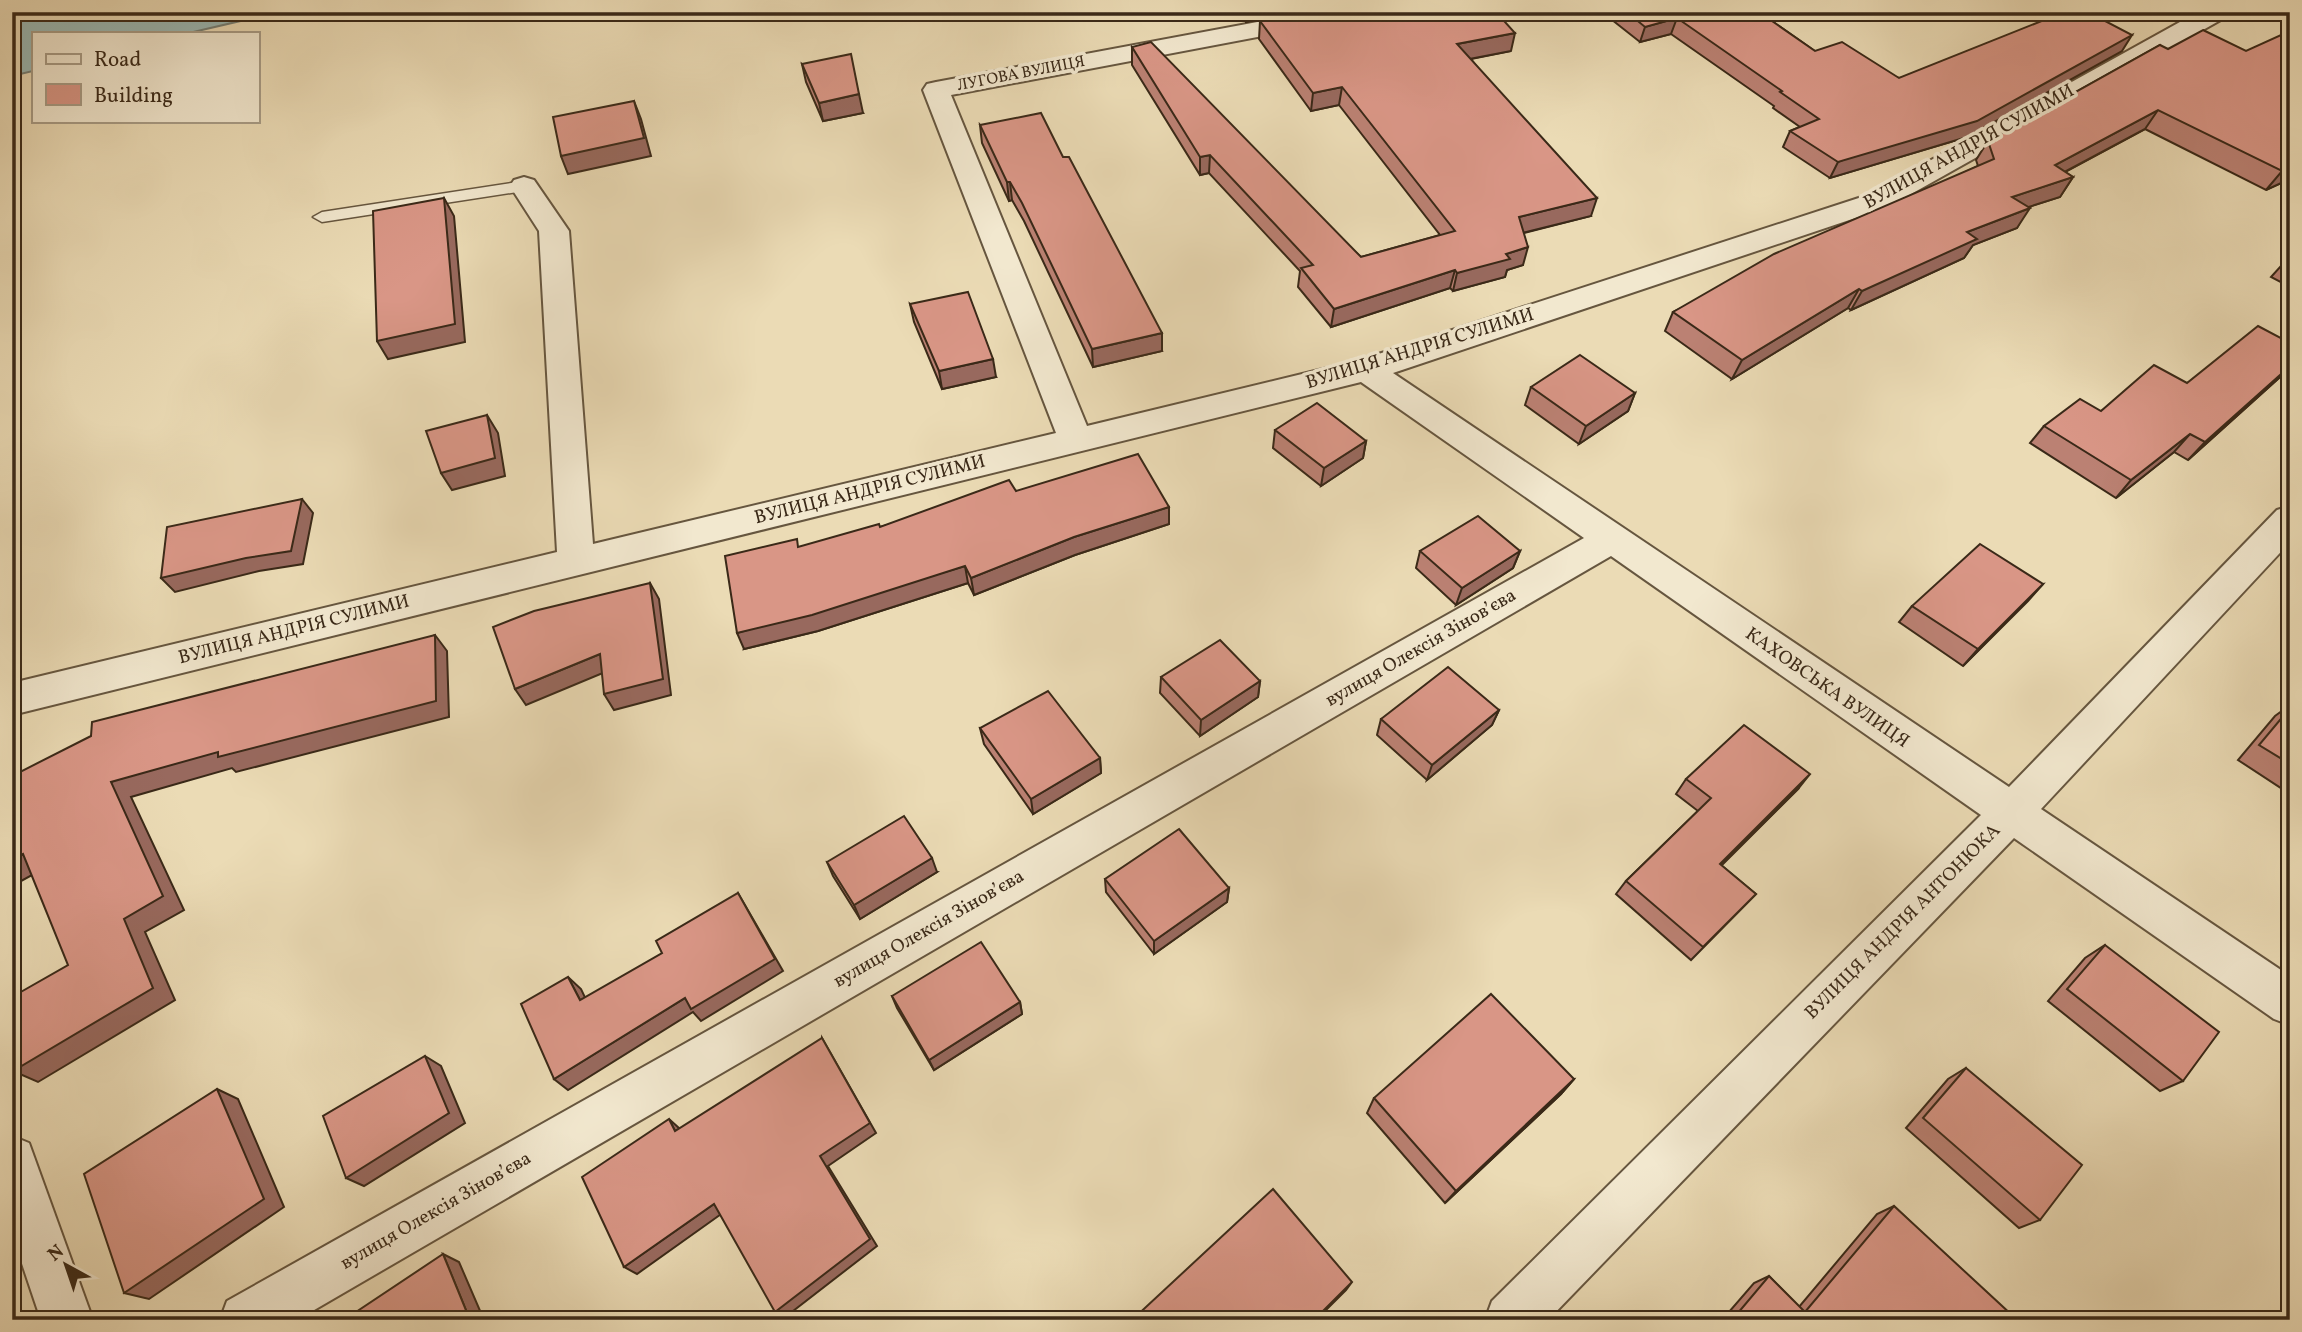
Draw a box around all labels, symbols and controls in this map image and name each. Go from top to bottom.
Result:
legend [32,32,259,122]
text: Road [94,46,141,75]
street label: ЛУГОВА ВУЛИЦЯ [955,51,1087,97]
street label: ВУЛИЦЯ АНДРІЯ СУЛИМИ [1859,78,2079,216]
text: Building [94,82,173,111]
street label: ВУЛИЦЯ АНДРІЯ СУЛИМИ [1303,302,1537,396]
street label: ВУЛИЦЯ АНДРІЯ СУЛИМИ [752,449,988,531]
street label: вулиця Олексія Зіновʼєва [1321,583,1521,713]
street label: ВУЛИЦЯ АНДРІЯ СУЛИМИ [176,589,412,671]
street label: КАХОВСЬКА ВУЛИЦЯ [1740,621,1914,755]
street label: ВУЛИЦЯ АНДРІЯ АНТОНЮКА [1799,818,2007,1026]
street label: вулиця Олексія Зіновʼєва [829,864,1029,994]
street label: вулиця Олексія Зіновʼєва [336,1146,536,1276]
north arrow [32,1230,102,1300]
text: N [43,1239,70,1268]

